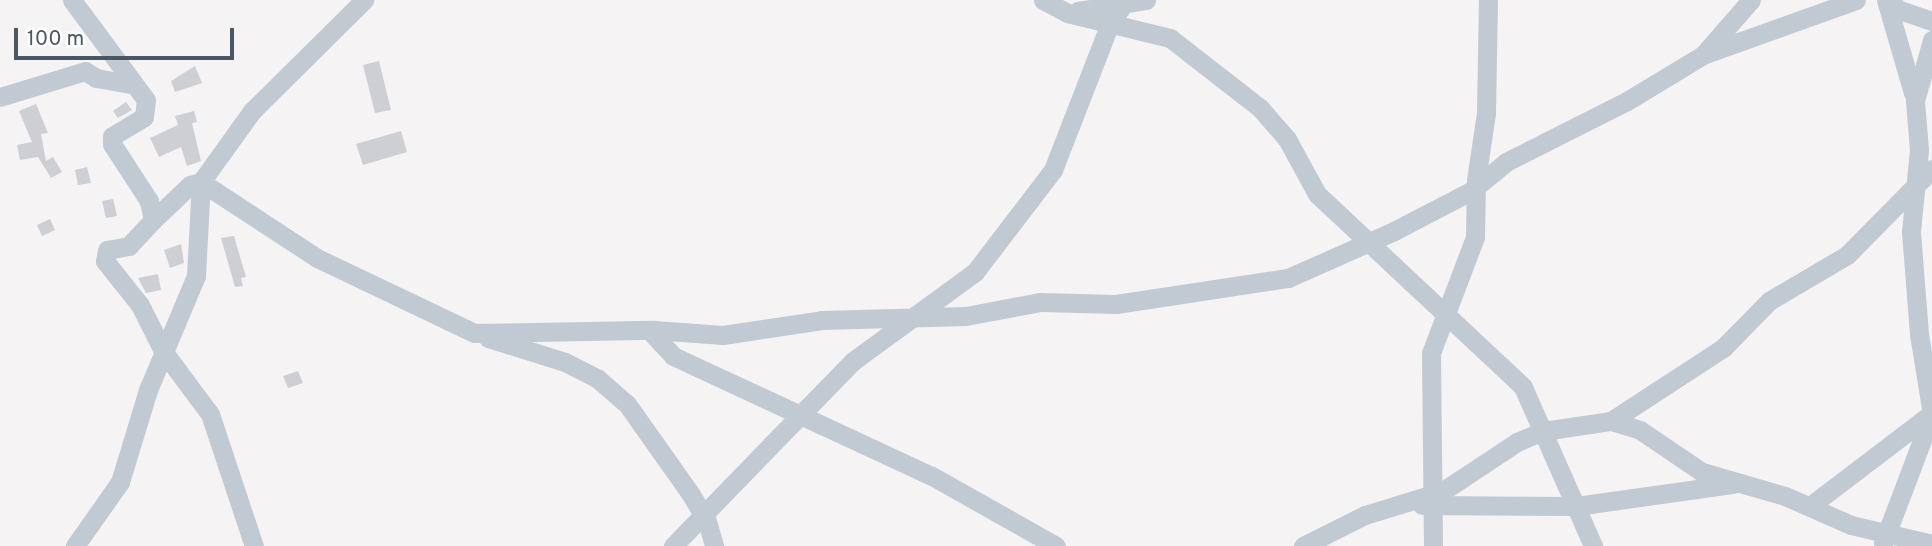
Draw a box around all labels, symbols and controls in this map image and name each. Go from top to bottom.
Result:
scale bar [18,14,238,58]
text: 100 m [27,26,84,53]

